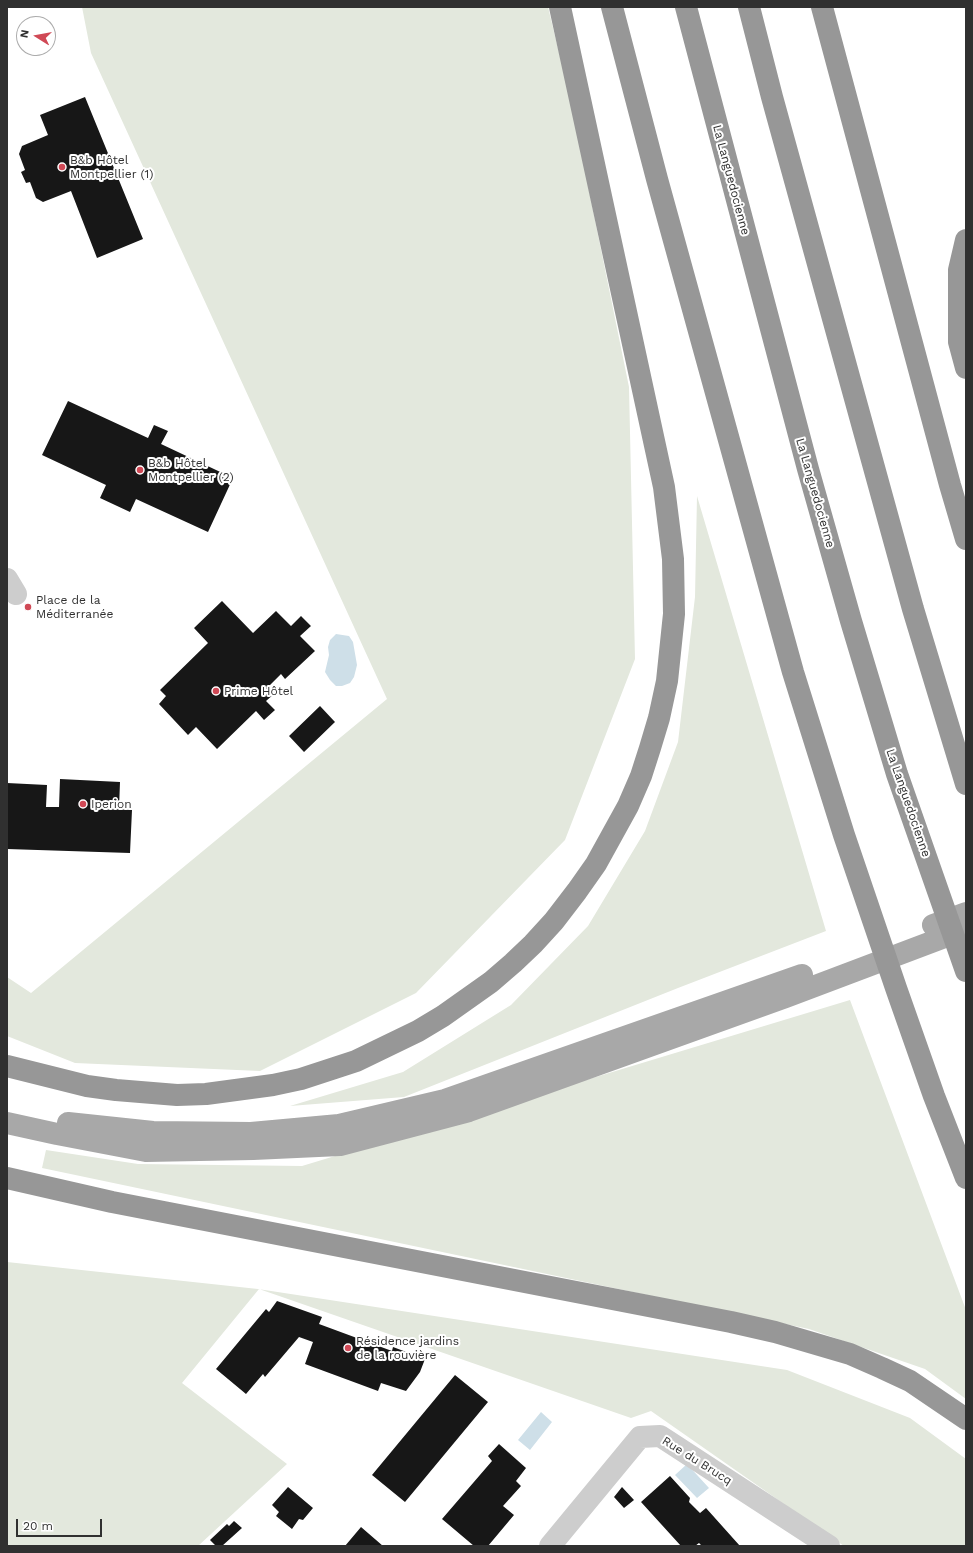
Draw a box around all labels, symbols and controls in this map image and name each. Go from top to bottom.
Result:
north arrow [16,16,56,56]
text: N [18,29,32,39]
street label: La Languedocienne [709,123,753,237]
place label: B&b Hôtel Montpellier (1) [70,153,153,181]
marker: B&b Hôtel Montpellier (1) [57,162,67,172]
street label: La Languedocienne [792,436,838,550]
place label: B&b Hôtel Montpellier (2) [148,456,234,484]
marker: B&b Hôtel Montpellier (2) [135,465,145,475]
place label: Place de la Méditerranée [36,593,113,621]
marker: Place de la Méditerranée [23,602,33,612]
place label: Prime Hôtel [224,684,293,698]
marker: Prime Hôtel [211,686,221,696]
street label: La Languedocienne [883,747,933,859]
place label: Iperion [91,797,132,811]
marker: Iperion [78,799,88,809]
place label: Résidence jardins de la rouvière [356,1334,459,1362]
marker: Résidence jardins de la rouvière [343,1343,353,1353]
street label: Rue du Brucq [659,1434,735,1488]
scale bar [18,1511,104,1537]
text: 20 m [23,1519,53,1533]

